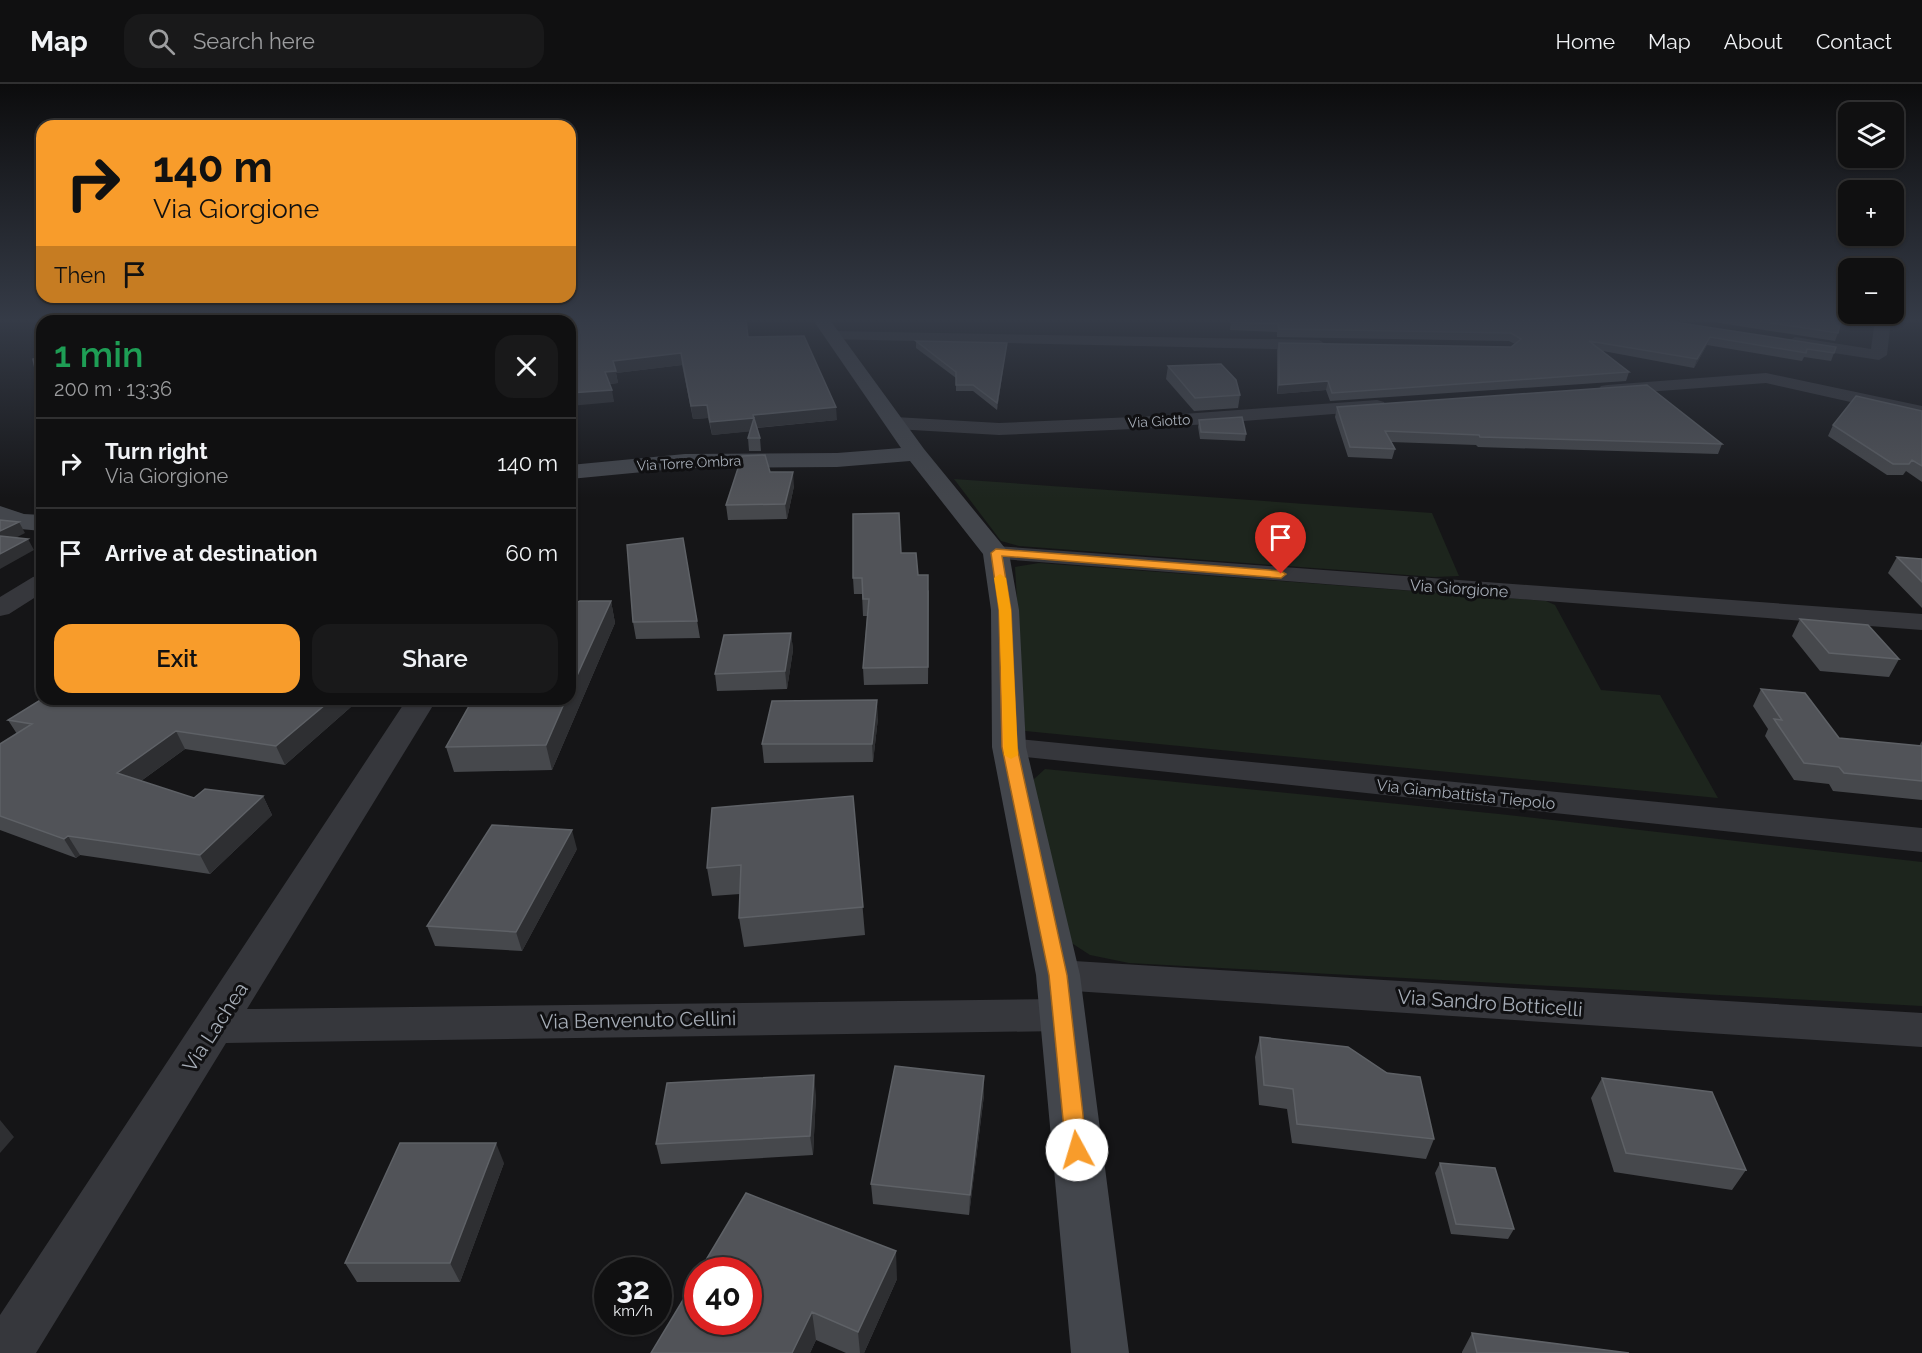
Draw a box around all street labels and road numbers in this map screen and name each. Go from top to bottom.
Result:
street label: Via Giotto [1127,411,1191,431]
street label: Via Torre Ombra [636,452,742,474]
street label: Via Giorgione [1409,576,1509,601]
street label: Via Giambattista Tiepolo [1376,776,1556,813]
street label: Via Lachea [177,978,253,1076]
street label: Via Sandro Botticelli [1397,985,1583,1021]
street label: Via Benvenuto Cellini [540,1006,736,1034]

